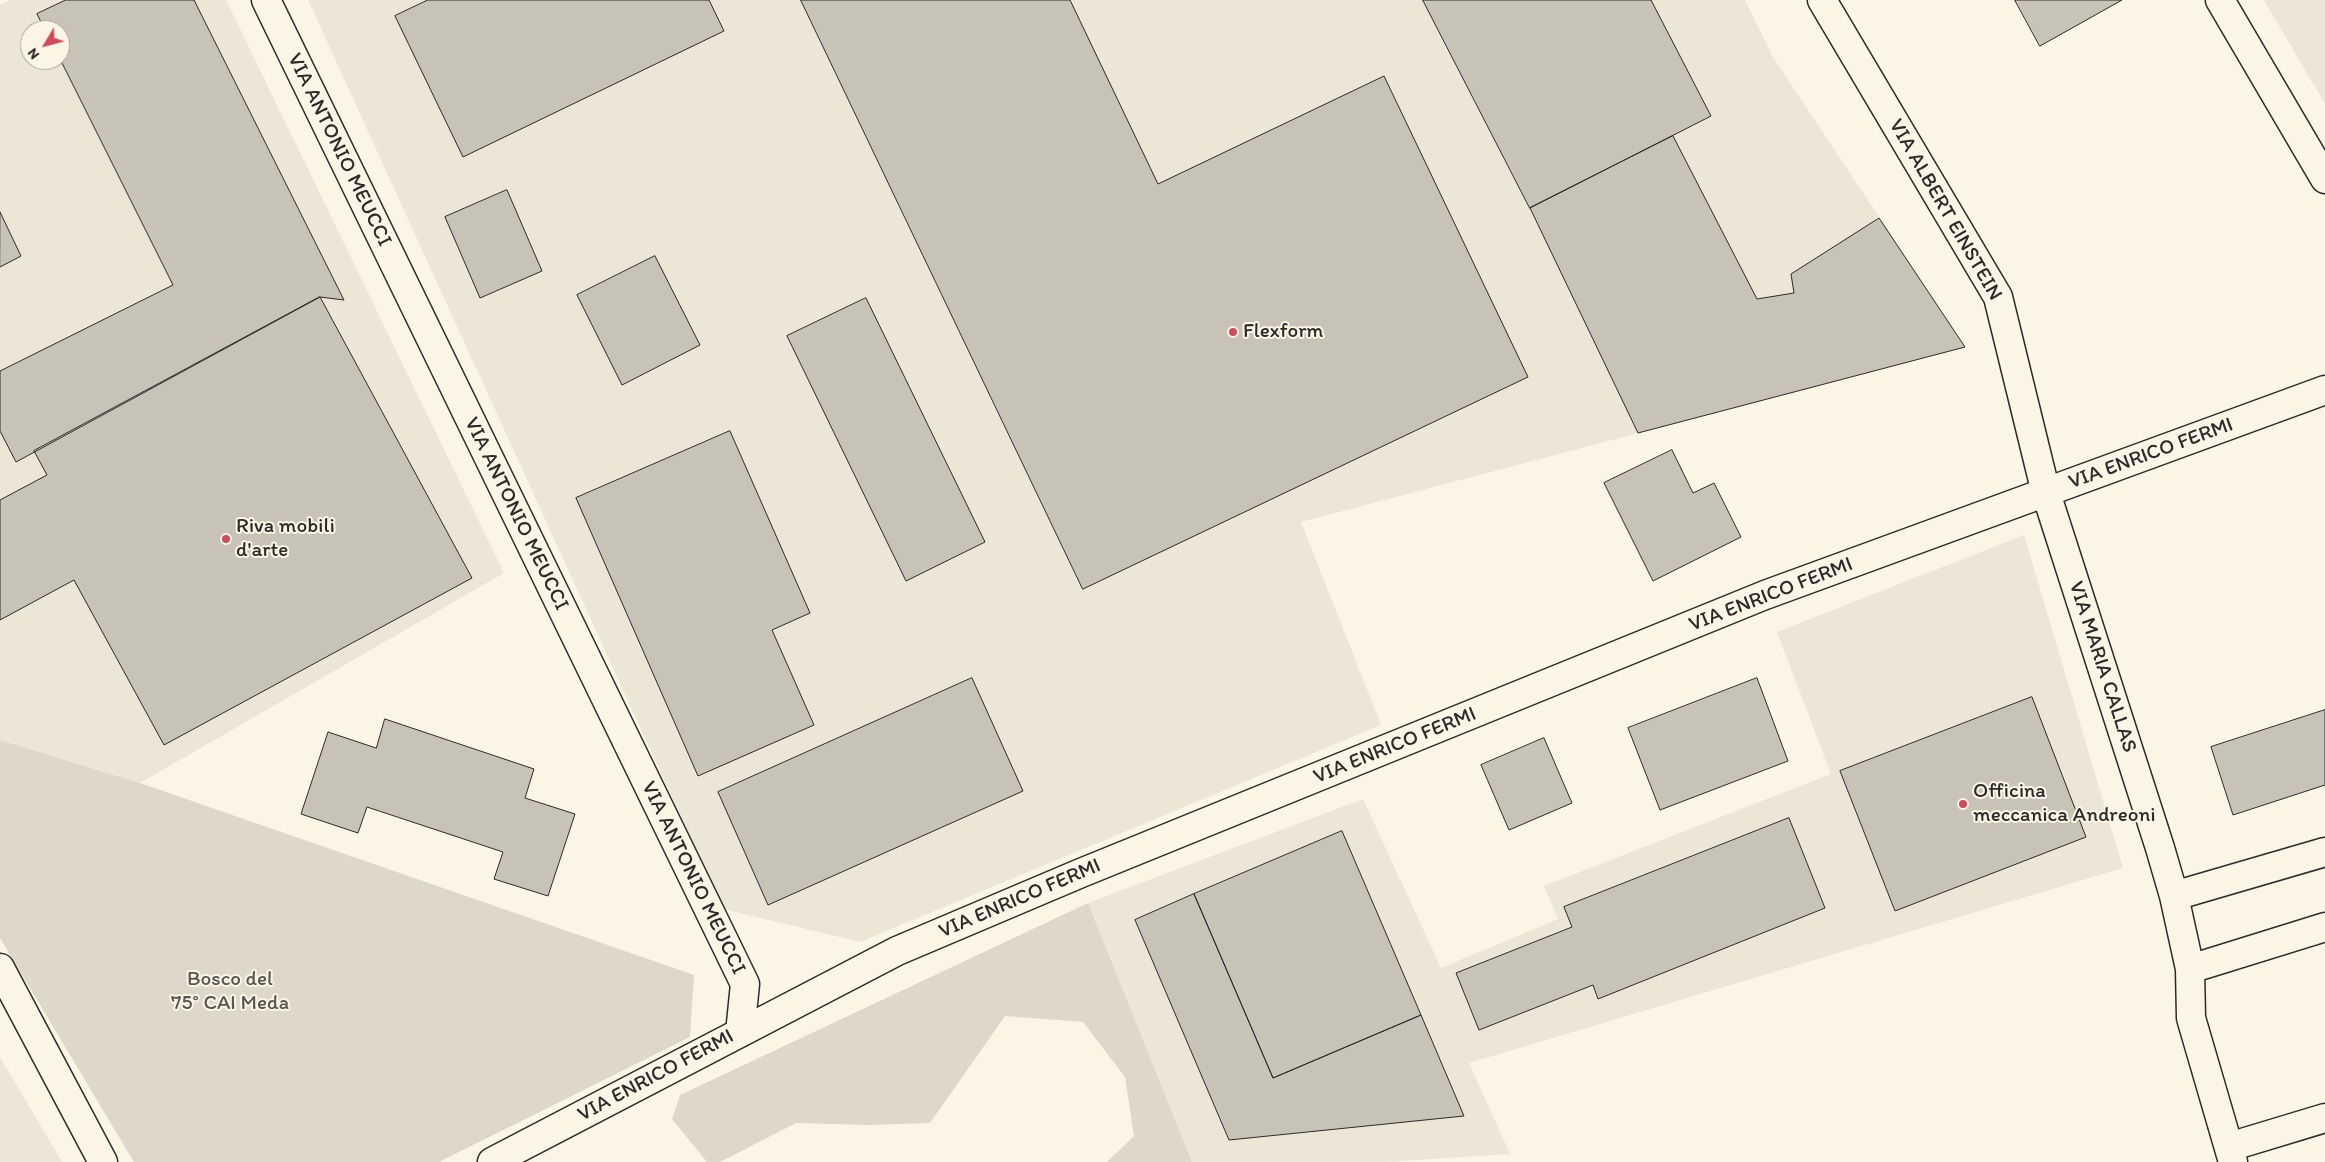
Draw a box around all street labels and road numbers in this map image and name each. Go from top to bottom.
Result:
street label: VIA ANTONIO MEUCCI [281,49,397,251]
street label: VIA ALBERT EINSTEIN [1883,115,2007,305]
street label: VIA ANTONIO MEUCCI [458,413,574,615]
street label: VIA ENRICO FERMI [2065,413,2237,495]
street label: VIA ENRICO FERMI [1686,552,1856,638]
street label: VIA MARIA CALLAS [2062,578,2142,756]
street label: VIA ENRICO FERMI [1310,702,1480,790]
street label: VIA ANTONIO MEUCCI [635,777,751,979]
street label: VIA ENRICO FERMI [935,854,1105,944]
street label: VIA ENRICO FERMI [574,1024,738,1128]

